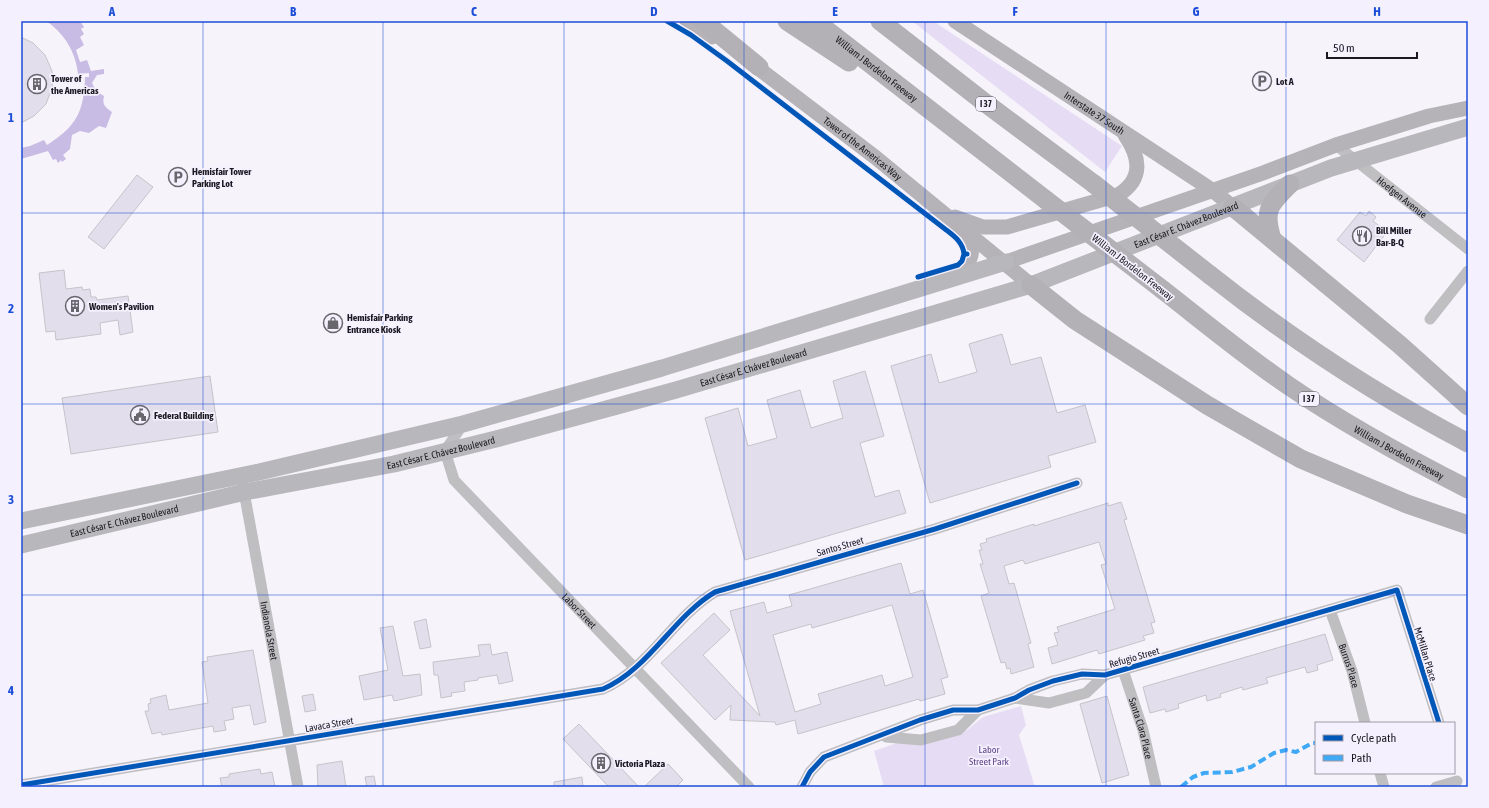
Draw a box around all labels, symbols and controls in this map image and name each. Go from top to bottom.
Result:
text: A [108,4,116,19]
text: B [290,4,297,19]
text: C [471,4,477,19]
text: D [650,4,658,19]
text: E [832,4,838,19]
text: F [1012,4,1018,19]
text: G [1193,4,1200,19]
text: H [1373,4,1381,19]
street label: William J Bordelon Freeway [833,34,919,104]
scale bar [1327,34,1417,60]
text: 50 m [1333,41,1355,55]
parking icon: Lot A [1251,70,1273,92]
building icon: Tower of the Americas [26,73,48,95]
place label: Tower of the Americas [50,73,99,96]
place label: Lot A [1276,76,1294,87]
street label: Interstate 37 South [1062,89,1127,137]
road number: I 37 [976,97,996,111]
text: 1 [8,110,14,125]
street label: Tower of the Americas Way [821,115,904,183]
parking icon: Hemisfair Tower Parking Lot [167,166,189,188]
place label: Hemisfair Tower Parking Lot [192,166,252,189]
street label: Hoefgen Avenue [1375,174,1429,221]
street label: East César E. Chávez Boulevard [1133,200,1240,250]
restaurant icon: Bill Miller Bar-B-Q [1351,225,1373,247]
place label: Bill Miller Bar-B-Q [1376,225,1412,248]
street label: William J Bordelon Freeway [1090,232,1176,303]
building icon: Women's Pavilion [64,295,86,317]
text: 2 [8,301,14,316]
place label: Women's Pavilion [88,301,154,312]
shop icon: Hemisfair Parking Entrance Kiosk [322,312,344,334]
place label: Hemisfair Parking Entrance Kiosk [347,312,413,335]
street label: East César E. Chávez Boulevard [699,347,808,389]
road number: I 37 [1299,392,1319,406]
public building icon: Federal Building [129,404,151,426]
place label: Federal Building [154,410,214,421]
street label: William J Bordelon Freeway [1352,424,1446,482]
street label: East César E. Chávez Boulevard [386,434,496,471]
text: 3 [8,492,14,507]
street label: East César E. Chávez Boulevard [69,503,180,539]
street label: Santos Street [816,535,865,558]
street label: Labor Street [560,591,599,631]
street label: Indianola Street [258,601,280,661]
street label: McMillan Place [1412,626,1439,683]
street label: Burrus Place [1337,642,1361,689]
street label: Refugio Street [1108,645,1161,670]
text: 4 [7,683,14,698]
street label: Santa Clara Place [1127,696,1155,761]
street label: Lavaca Street [304,715,354,734]
legend [1315,722,1455,774]
text: Cycle path [1351,731,1396,745]
park label: Labor Street Park [969,744,1010,767]
text: Path [1351,751,1372,765]
building icon: Victoria Plaza [590,752,612,774]
place label: Victoria Plaza [614,758,665,769]

